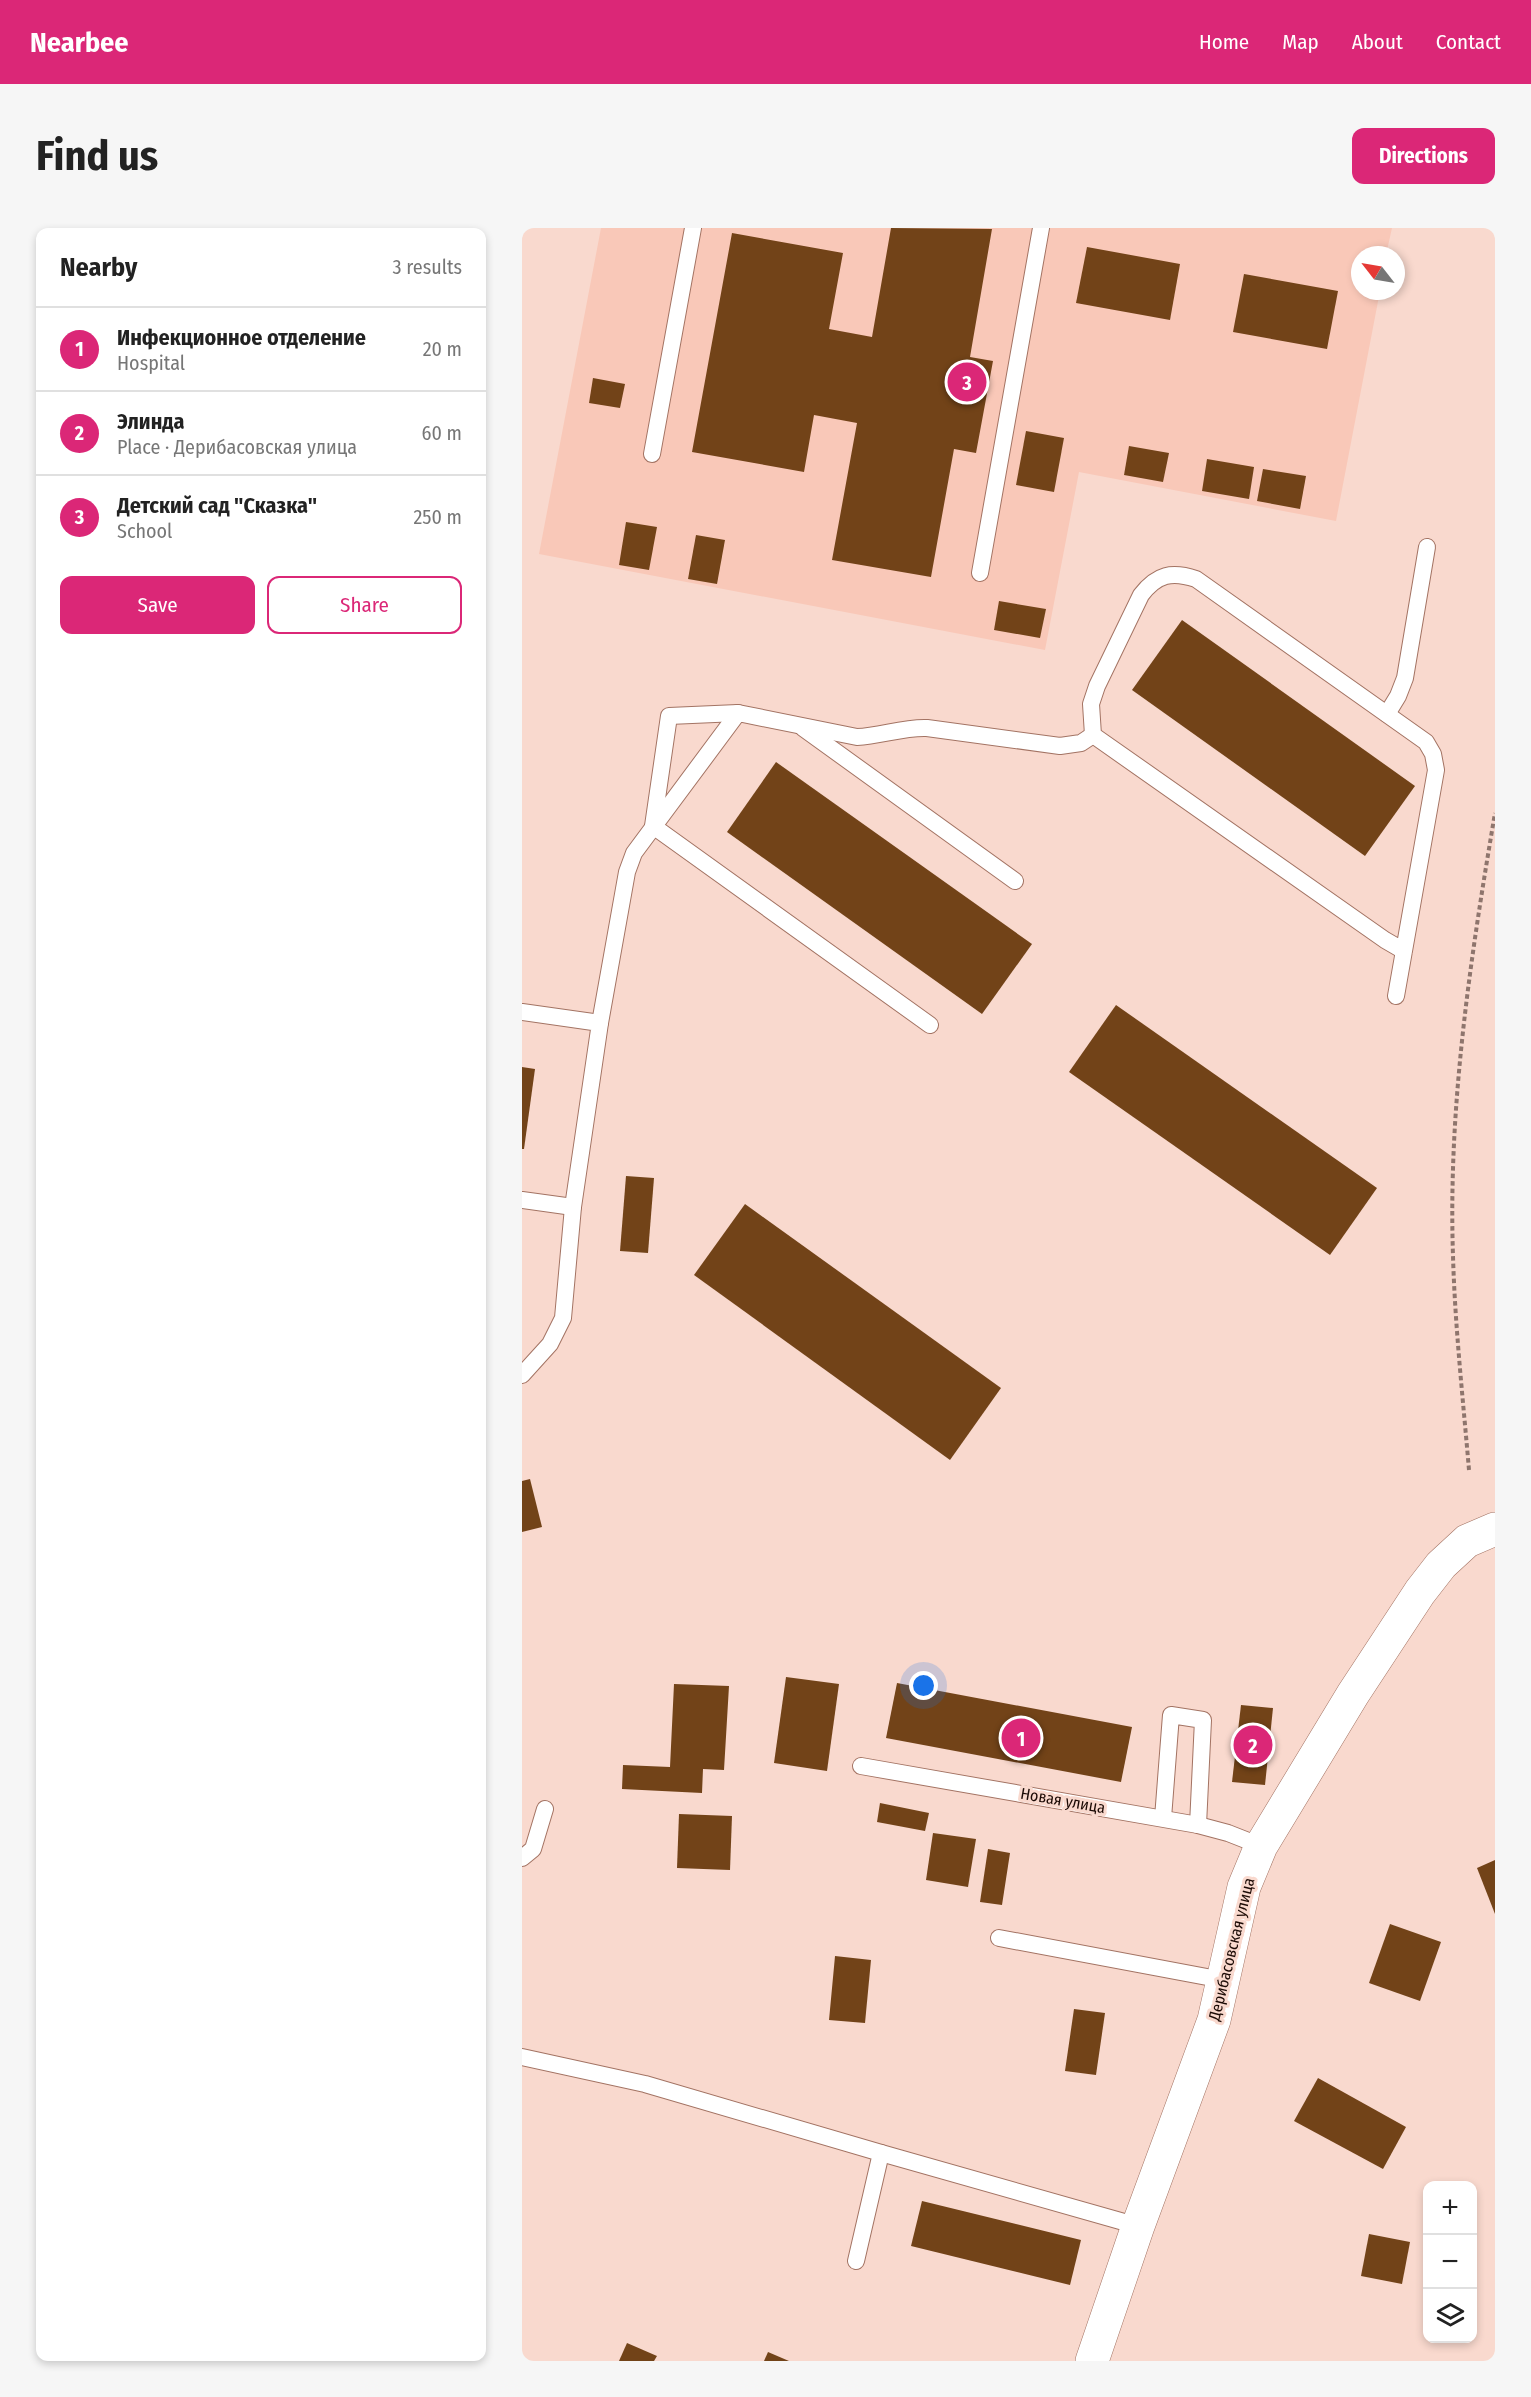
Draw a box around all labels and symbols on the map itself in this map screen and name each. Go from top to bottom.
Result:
north arrow [1351,246,1405,300]
pin: 3 [948,360,986,404]
your location [909,1671,938,1700]
pin: 1 [1002,1716,1040,1760]
pin: 2 [1234,1722,1272,1768]
street label: Новая улица [1019,1784,1107,1817]
street label: Дерибасовская улица [1204,1876,1258,2024]

